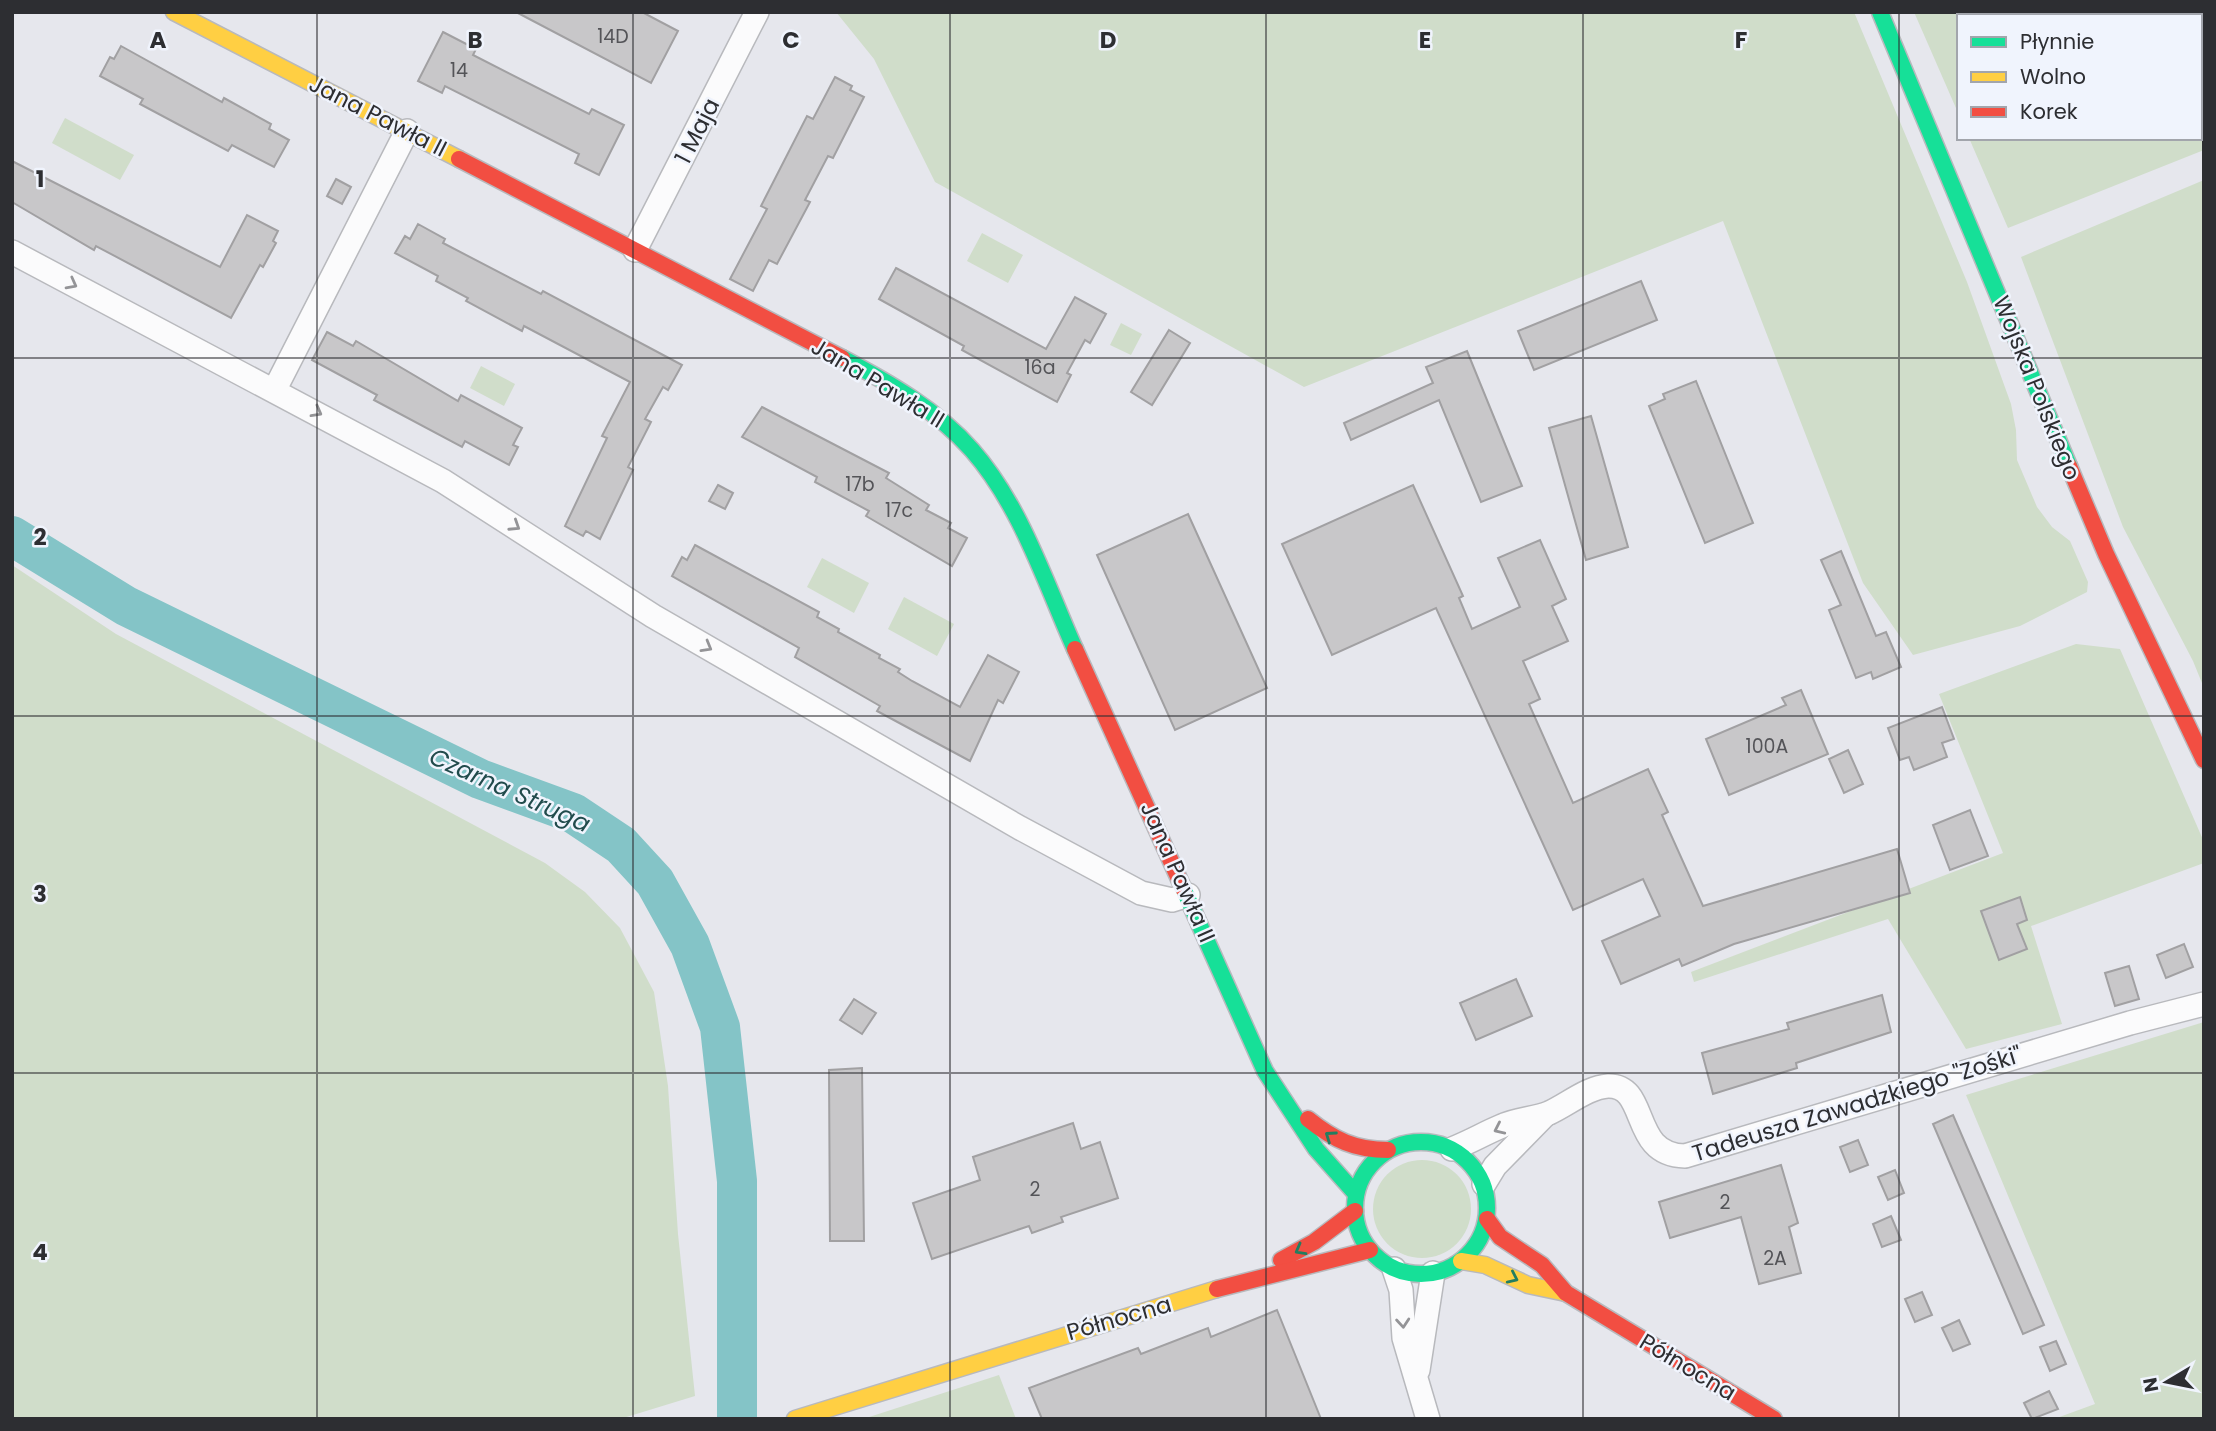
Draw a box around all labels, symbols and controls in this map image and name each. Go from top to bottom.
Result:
legend [1957,14,2202,140]
house number: 14D [597,23,629,50]
text: A [150,24,167,56]
text: B [467,24,483,56]
text: C [782,24,800,56]
text: D [1100,24,1116,56]
text: E [1419,24,1431,56]
text: F [1735,24,1747,56]
text: Płynnie [2020,27,2094,56]
house number: 14 [450,57,468,84]
text: Wolno [2020,62,2086,91]
street label: Jana Pawła II [304,68,452,164]
street label: 1 Maja [667,93,727,169]
text: Korek [2020,97,2078,126]
text: 1 [36,163,44,195]
one-way arrow [65,276,78,289]
street label: Wojska Polskiego [1985,291,2089,485]
street label: Jana Pawła II [805,330,951,436]
house number: 16a [1025,354,1056,381]
one-way arrow [310,404,323,417]
house number: 17b [845,471,875,498]
house number: 17c [885,497,913,524]
one-way arrow [507,517,520,530]
text: 2 [33,521,47,553]
one-way arrow [700,639,712,652]
house number: 100A [1746,733,1789,760]
water label: Czarna Struga [424,740,596,840]
street label: Jana Pawła II [1133,797,1223,947]
text: 3 [33,878,47,910]
street label: Tadeusza Zawadzkiego "Zośki" [1688,1039,2026,1169]
one-way arrow [1494,1120,1506,1134]
one-way arrow [1325,1132,1338,1144]
house number: 2 [1030,1176,1041,1203]
house number: 2 [1720,1189,1731,1216]
text: 4 [32,1236,48,1268]
one-way arrow [1294,1242,1307,1255]
house number: 2A [1763,1245,1787,1272]
one-way arrow [1506,1270,1518,1284]
street label: Północna [1063,1288,1175,1348]
one-way arrow [1395,1318,1410,1329]
street label: Północna [1634,1326,1742,1408]
north arrow [2132,1347,2202,1417]
text: N [2136,1375,2165,1394]

